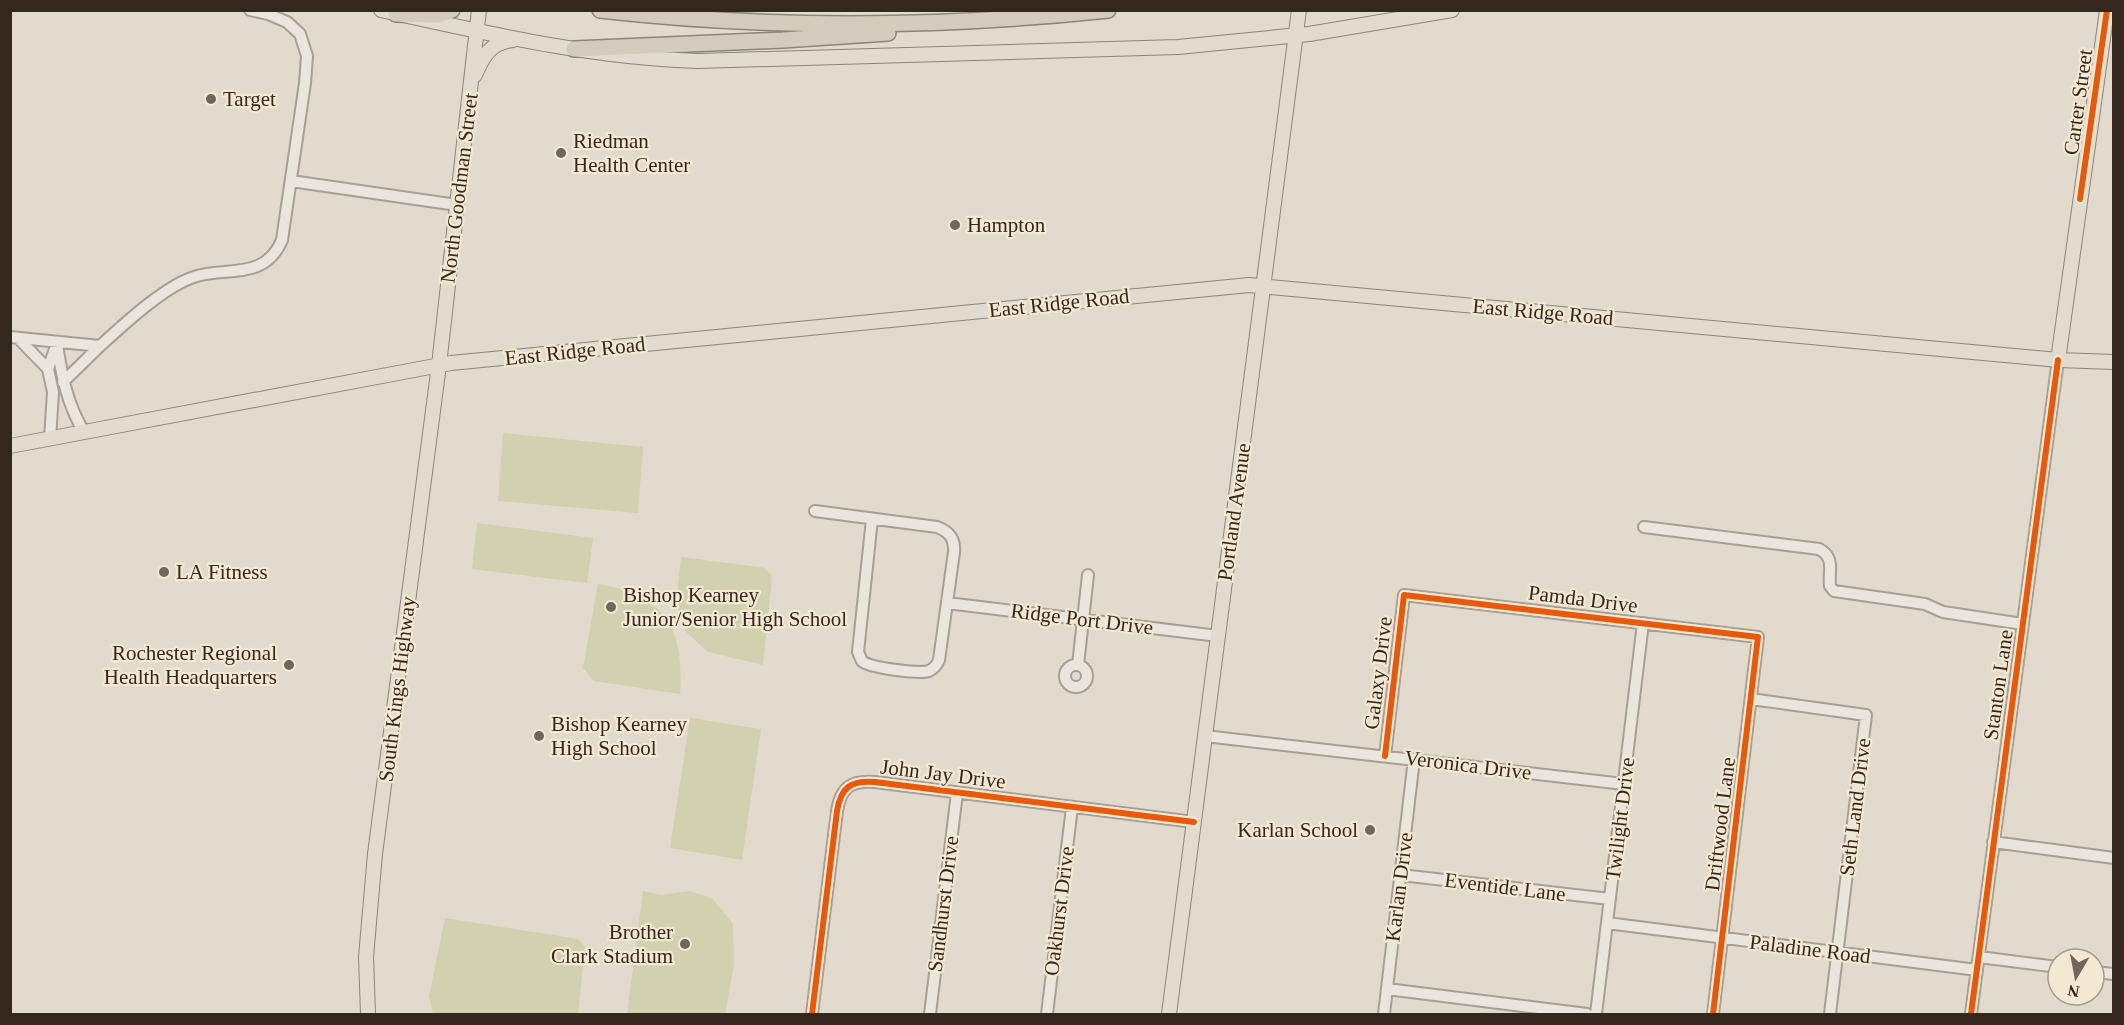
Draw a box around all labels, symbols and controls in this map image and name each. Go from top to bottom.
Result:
street label: Carter Street [2059,47,2097,157]
place label: Target [223,87,276,111]
street label: North Goodman Street [435,91,483,284]
marker: Target [204,92,218,106]
place label: Riedman Health Center [573,129,690,177]
marker: Riedman Health Center [554,146,568,160]
place label: Hampton [967,213,1046,237]
marker: Hampton [948,218,962,232]
street label: East Ridge Road [988,284,1131,322]
street label: East Ridge Road [1472,294,1615,330]
street label: East Ridge Road [504,332,647,370]
street label: Portland Avenue [1212,441,1256,583]
place label: LA Fitness [176,560,268,584]
marker: LA Fitness [157,565,171,579]
street label: Pamda Drive [1527,580,1639,618]
place label: Bishop Kearney Junior/Senior High School [623,583,847,631]
street label: South Kings Highway [374,594,420,783]
street label: Ridge Port Drive [1009,598,1155,640]
marker: Bishop Kearney Junior/Senior High School [604,600,618,614]
street label: Galaxy Drive [1359,615,1397,731]
street label: Stanton Lane [1978,628,2018,742]
place label: Rochester Regional Health Headquarters [104,641,277,689]
marker: Rochester Regional Health Headquarters [282,658,296,672]
place label: Bishop Kearney High School [551,712,687,760]
marker: Bishop Kearney High School [532,729,546,743]
street label: Seth Land Drive [1835,737,1875,877]
street label: Veronica Drive [1403,745,1533,785]
street label: John Jay Drive [879,754,1007,794]
street label: Twilight Drive [1601,756,1639,882]
street label: Driftwood Lane [1700,756,1740,892]
place label: Karlan School [1237,818,1358,842]
marker: Karlan School [1363,823,1377,837]
street label: Karlan Drive [1380,831,1418,943]
street label: Sandhurst Drive [923,835,963,973]
street label: Oakhurst Drive [1039,845,1079,977]
street label: Eventide Lane [1443,868,1567,906]
place label: Brother Clark Stadium [551,920,673,968]
street label: Paladine Road [1748,930,1872,968]
marker: Brother Clark Stadium [678,937,692,951]
north arrow [2046,947,2106,1007]
text: N [2066,982,2081,1001]

